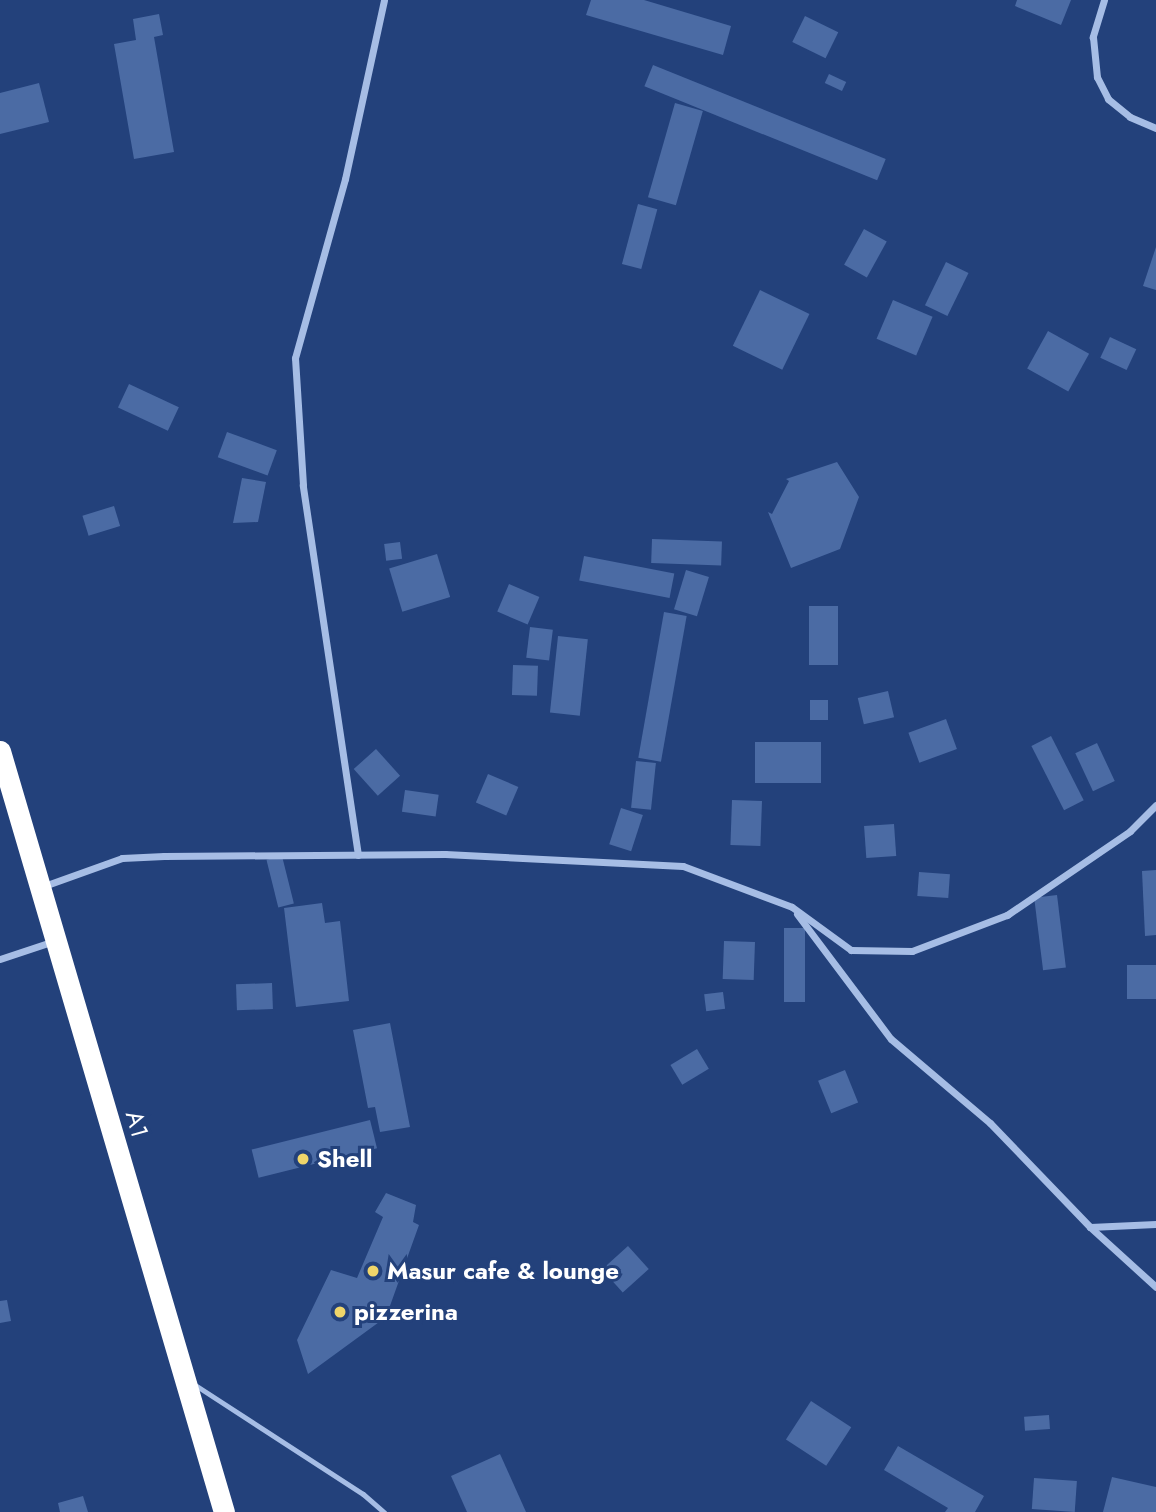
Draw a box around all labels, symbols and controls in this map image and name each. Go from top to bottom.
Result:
street label: A1 [119,1107,155,1141]
place label: Shell [317,1145,372,1173]
marker: Shell [295,1151,311,1167]
place label: Masur cafe & lounge [387,1257,619,1285]
marker: Masur cafe & lounge [365,1263,381,1279]
place label: pizzerina [354,1298,458,1326]
marker: pizzerina [332,1304,348,1320]

